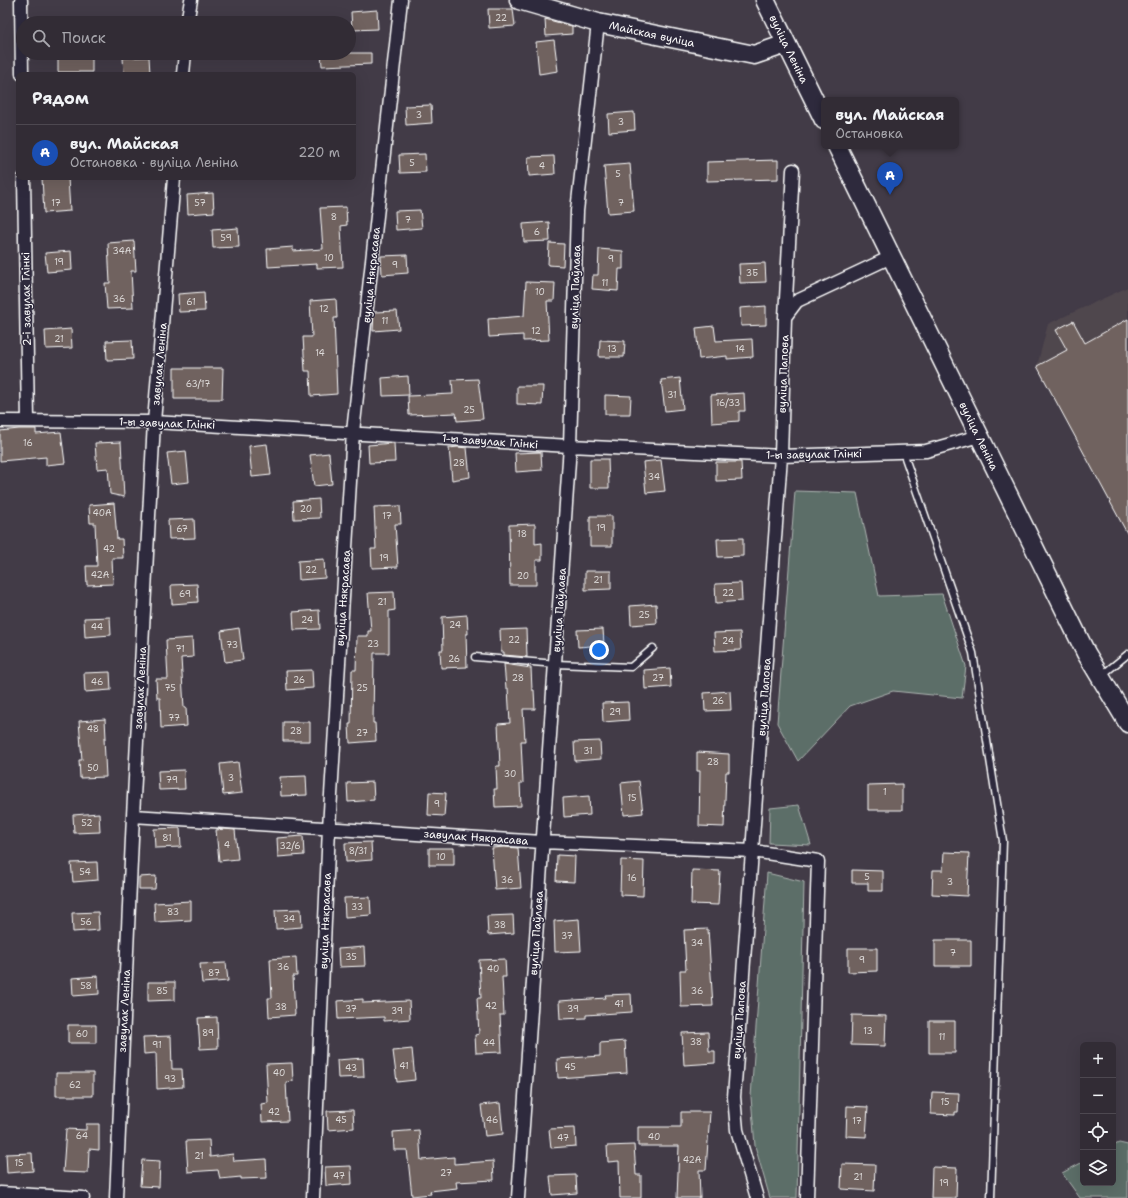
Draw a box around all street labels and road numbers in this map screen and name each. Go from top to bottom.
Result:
street label: вуліца Леніна [765,12,812,86]
street label: Майская вуліца [608,18,696,51]
street label: вуліца Някрасава [359,226,384,324]
street label: вуліца Паўлава [567,244,584,329]
street label: 2-і завулак Глінкі [18,252,35,346]
street label: завулак Леніна [148,322,171,406]
street label: вуліца Папова [775,334,792,413]
street label: вуліца Леніна [955,399,1002,473]
street label: 1-ы завулак Глінкі [119,414,215,433]
street label: 1-ы завулак Глінкі [441,431,539,452]
street label: 1-ы завулак Глінкі [766,446,862,463]
street label: вуліца Някрасава [333,549,354,647]
street label: вуліца Паўлава [549,567,570,653]
street label: завулак Леніна [131,646,150,730]
street label: вуліца Папова [754,657,775,737]
street label: завулак Някрасава [423,826,529,849]
street label: вуліца Някрасава [316,872,335,969]
street label: вуліца Паўлава [526,890,547,976]
street label: завулак Леніна [115,969,134,1053]
street label: вуліца Папова [729,980,750,1060]

